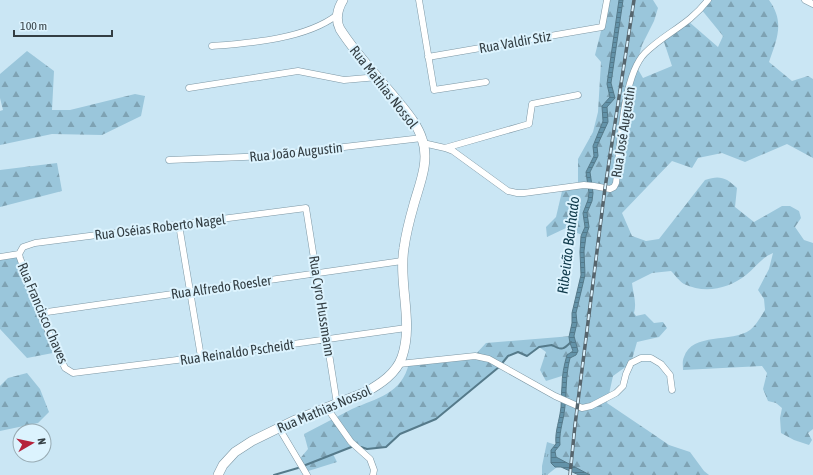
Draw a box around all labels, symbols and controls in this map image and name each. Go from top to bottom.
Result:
scale bar [14,12,112,38]
text: 100 m [20,19,47,33]
street label: Rua Valdir Stiz [478,28,552,56]
street label: Rua Mathias Nossol [347,42,421,132]
street label: Rua José Augustin [608,85,638,179]
street label: Rua João Augustin [249,139,343,165]
water label: Ribeirão Banhado [554,195,582,295]
street label: Rua Oséias Roberto Nagel [94,211,227,243]
street label: Rua Cyro Hussmann [306,254,338,358]
street label: Rua Francisco Chaves [14,260,72,366]
street label: Rua Alfredo Roesler [170,272,273,302]
street label: Rua Reinaldo Pscheidt [179,336,295,368]
street label: Rua Mathias Nossol [275,382,374,436]
north arrow [12,423,52,463]
text: N [35,437,48,446]

